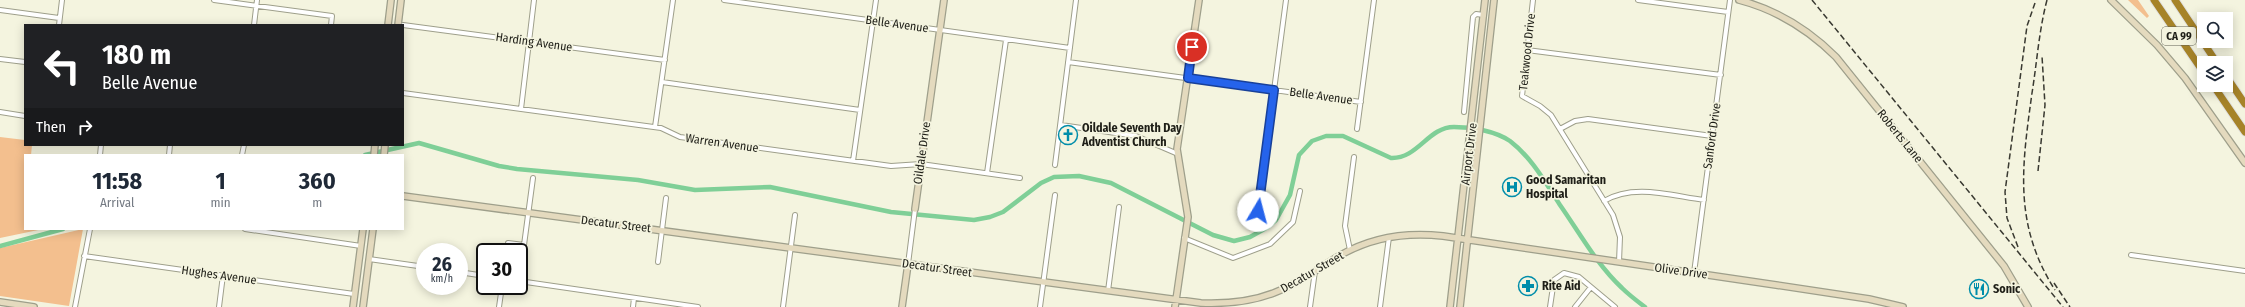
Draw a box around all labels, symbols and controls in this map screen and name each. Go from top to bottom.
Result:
map controls [2197,12,2233,92]
button: search [2197,12,2233,48]
street label: Belle Avenue [865,13,930,35]
street label: Teakwood Drive [1516,13,1538,91]
road number: CA 99 [2162,27,2196,45]
street label: Harding Avenue [495,30,573,54]
pin [1175,30,1209,64]
icon: arrive [1181,36,1203,58]
text: 180 m [102,38,171,71]
icon: left [36,40,88,92]
button: layers [2197,56,2233,92]
text: Belle Avenue [102,72,197,94]
street label: Belle Avenue [1289,85,1354,107]
street label: Sanford Drive [1700,102,1724,170]
street label: Roberts Lane [1874,107,1926,165]
icon: right [74,116,96,138]
text: Then [36,118,66,136]
street label: Oildale Drive [911,121,933,185]
place label: Oildale Seventh Day Adventist Church [1081,121,1182,149]
street label: Airport Drive [1458,122,1480,186]
church icon: Oildale Seventh Day Adventist Church [1057,124,1079,146]
street label: Warren Avenue [685,131,760,155]
text: 11:58 [92,167,142,195]
text: 1 [215,167,226,195]
text: 360 [299,167,336,195]
place label: Good Samaritan Hospital [1526,173,1606,201]
hospital icon: Good Samaritan Hospital [1501,176,1523,198]
position arrow [1237,190,1279,232]
text: Arrival [100,195,134,210]
text: min [210,195,231,210]
text: m [312,195,322,210]
street label: Decatur Street [580,213,652,235]
speed limit sign: 30 [476,243,528,295]
street label: Decatur Street [1278,248,1346,296]
text: 26 [432,252,452,276]
street label: Decatur Street [901,256,973,280]
street label: Olive Drive [1654,260,1708,282]
street label: Hughes Avenue [181,263,257,287]
text: km/h [431,273,453,285]
pharmacy icon: Rite Aid [1517,275,1539,297]
restaurant icon: Sonic [1968,278,1990,300]
place label: Rite Aid [1542,279,1581,293]
place label: Sonic [1993,282,2021,296]

